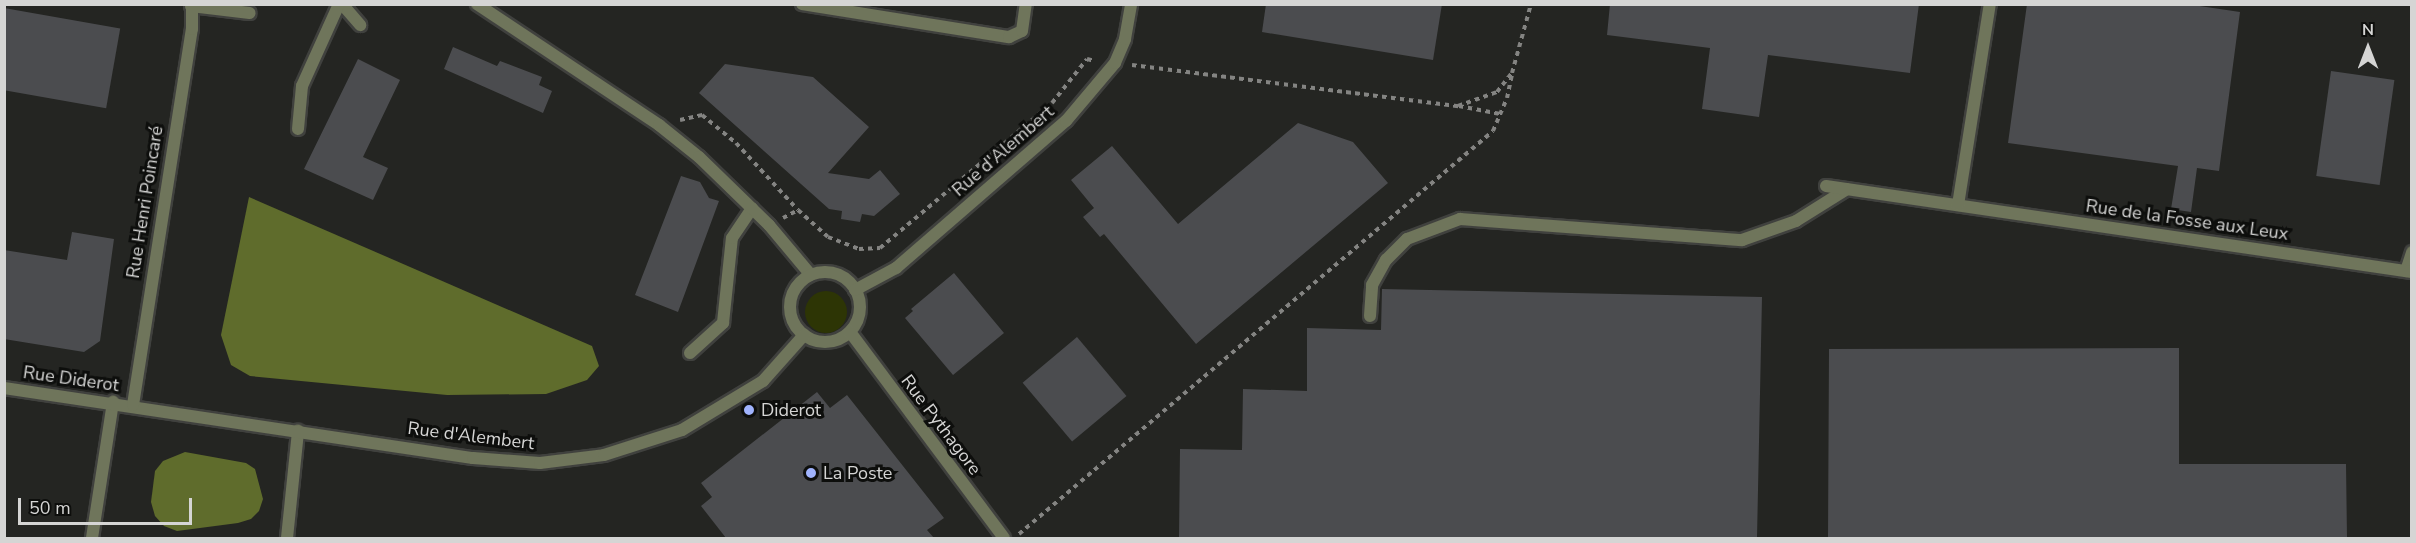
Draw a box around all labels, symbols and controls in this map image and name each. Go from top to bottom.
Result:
north arrow [2338,18,2398,78]
text: N [2362,19,2374,41]
street label: Rue d'Alembert [948,101,1058,201]
street label: Rue Henri Poincaré [122,124,168,280]
street label: Rue de la Fosse aux Leux [2084,195,2290,245]
street label: Rue Diderot [22,362,120,396]
street label: Rue Pythagore [896,371,986,479]
place label: Diderot [761,399,821,421]
marker: Diderot [742,403,756,417]
street label: Rue d'Alembert [406,418,536,454]
place label: La Poste [823,462,892,484]
marker: La Poste [804,466,818,480]
scale bar [21,486,195,524]
text: 50 m [29,496,71,520]

